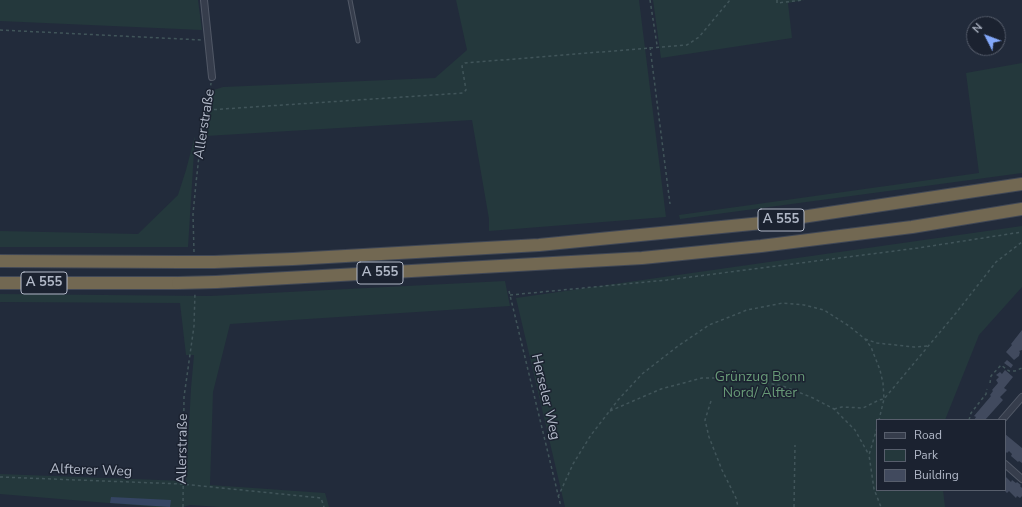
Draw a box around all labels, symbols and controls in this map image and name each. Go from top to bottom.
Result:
north arrow [966,16,1006,56]
text: N [969,20,986,36]
street label: Allerstraße [191,88,219,160]
road number: A 555 [758,209,804,231]
road number: A 555 [357,262,403,284]
road number: A 555 [21,272,67,294]
street label: Herseler Weg [527,352,563,442]
park label: Grünzug Bonn Nord/ Alfter [715,370,805,402]
street label: Allerstraße [174,413,192,485]
legend [876,419,1006,491]
text: Road [914,427,942,443]
text: Park [914,447,938,463]
street label: Alfterer Weg [50,461,132,481]
text: Building [914,467,959,483]

